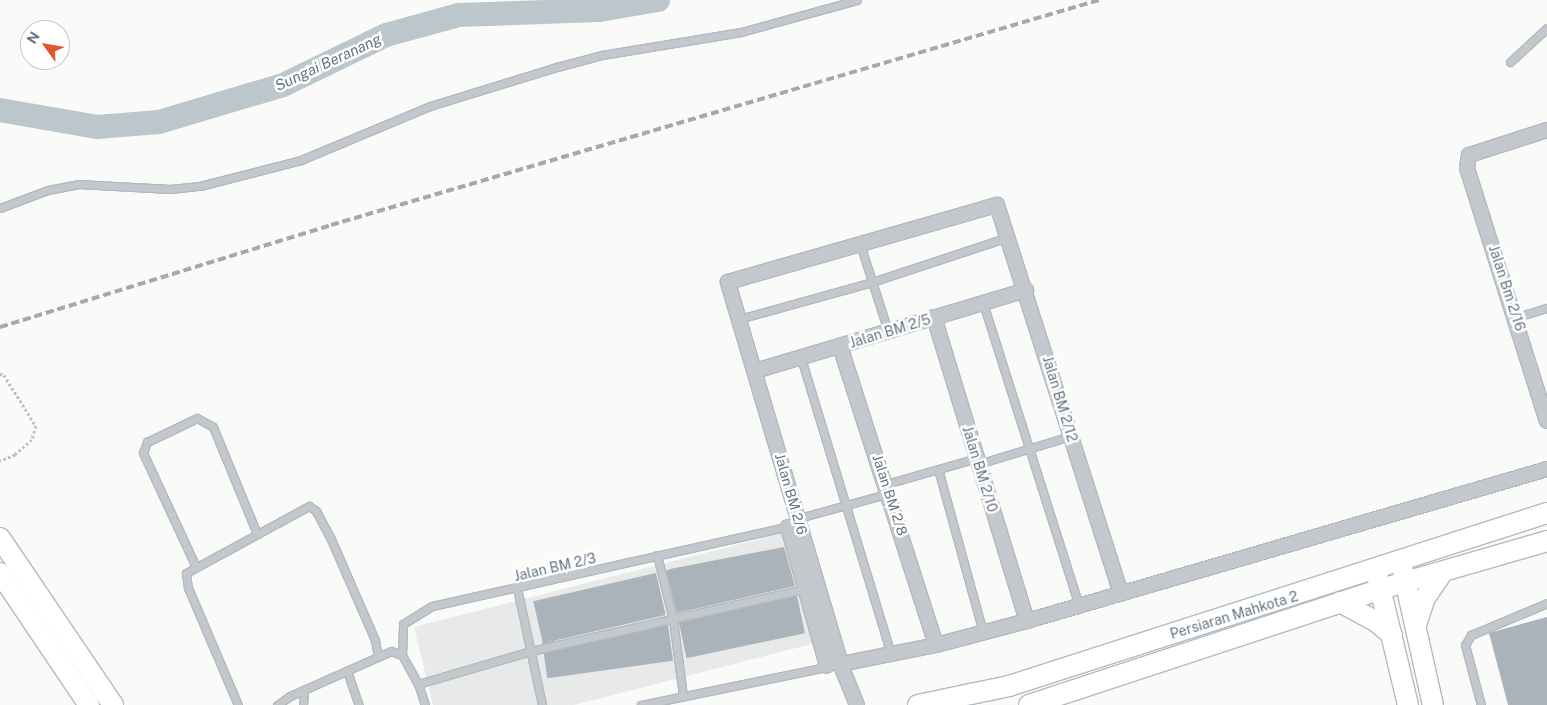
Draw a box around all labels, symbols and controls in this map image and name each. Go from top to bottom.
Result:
north arrow [20,20,70,70]
text: N [23,29,43,46]
water label: Sungai Beranang [272,29,384,95]
street label: Jalan Bm 2/16 [1485,243,1529,333]
street label: Jalan BM 2/5 [847,311,933,351]
street label: Jalan BM 2/12 [1039,354,1081,444]
street label: Jalan BM 2/10 [959,424,1001,514]
street label: Jalan BM 2/6 [771,451,811,537]
street label: Jalan BM 2/8 [869,452,911,538]
street label: Jalan BM 2/3 [512,549,598,585]
street label: Persiaran Mahkota 2 [1168,588,1300,642]

